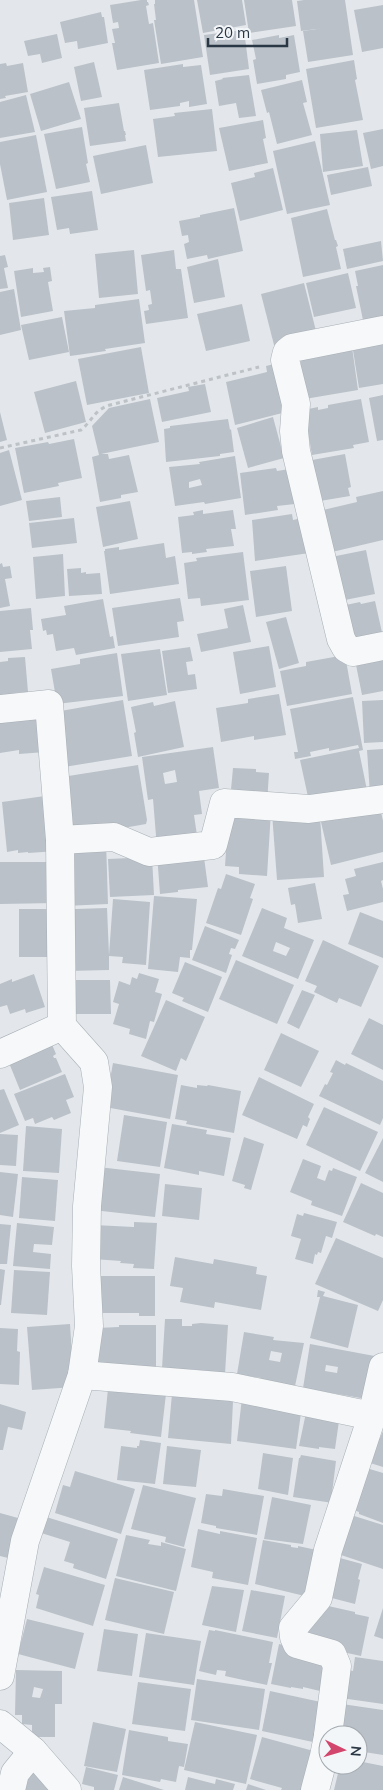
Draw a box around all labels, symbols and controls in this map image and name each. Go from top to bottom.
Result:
scale bar [208,15,287,47]
text: 20 m [215,23,250,42]
north arrow [318,1725,368,1775]
text: N [347,1745,365,1757]

